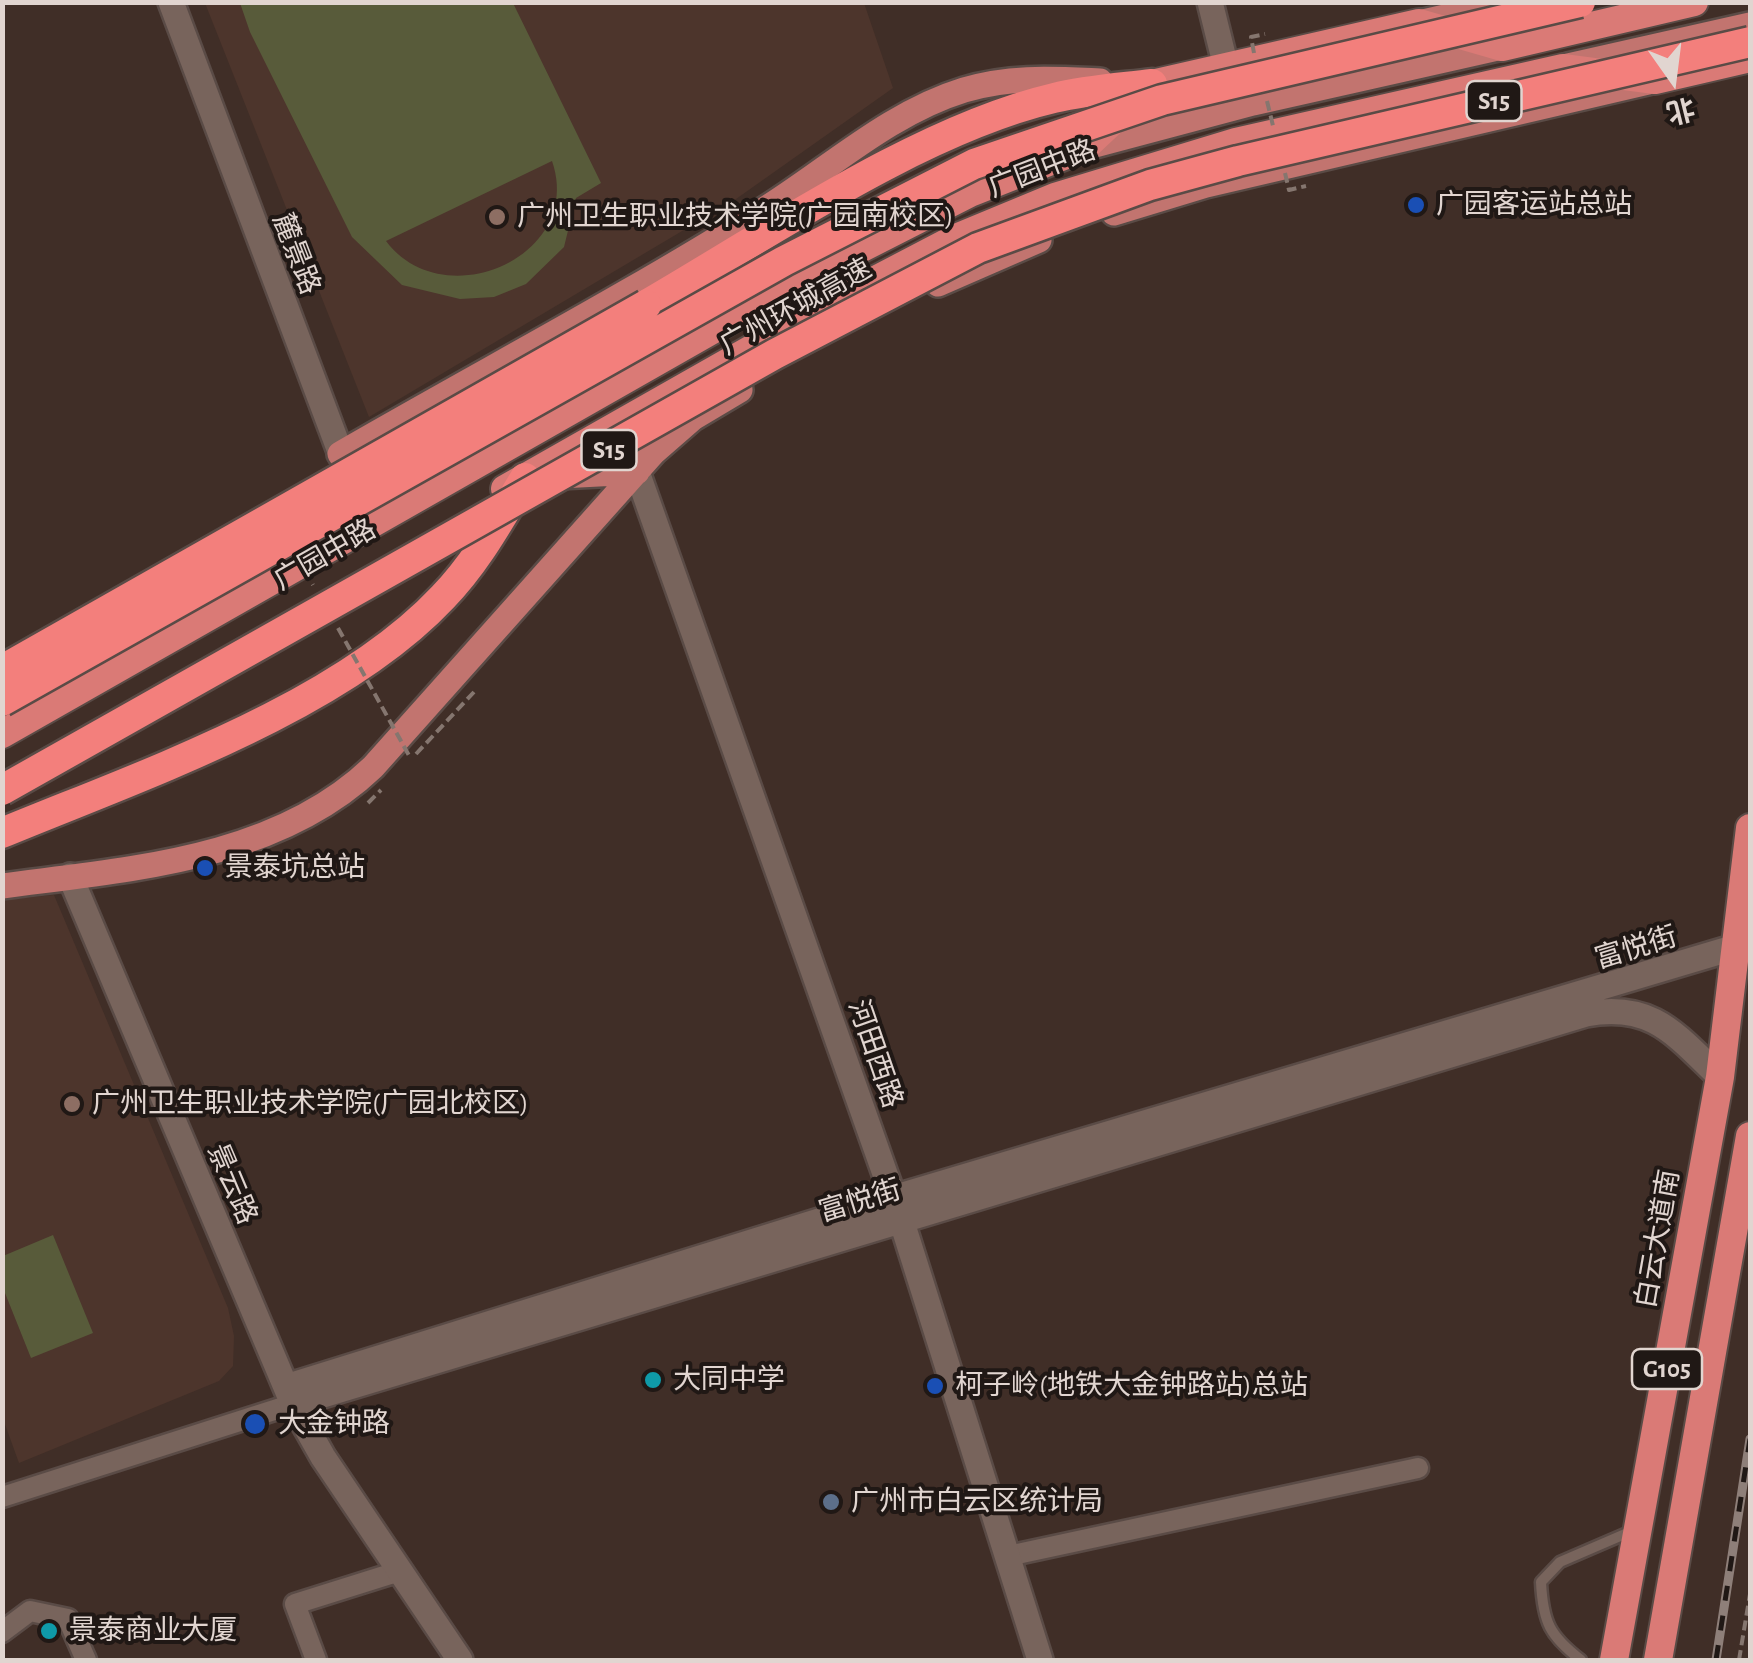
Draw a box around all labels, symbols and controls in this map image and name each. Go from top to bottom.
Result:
north arrow [1623,30,1723,130]
road number: S15 [1466,81,1522,121]
text: 北 [1663,92,1697,126]
street label: 广园中路 [984,133,1100,205]
place label: 广园客运站总站 [1436,188,1632,222]
marker: 广园客运站总站 [1405,194,1427,216]
place label: 广州卫生职业技术学院(广园南校区) [517,200,954,234]
marker: 广州卫生职业技术学院(广园南校区) [486,206,508,228]
street label: 麓景路 [265,209,327,299]
street label: 广州环城高速 [714,252,878,362]
road number: S15 [582,430,636,470]
street label: 广园中路 [268,512,382,598]
place label: 景泰坑总站 [225,851,365,885]
marker: 景泰坑总站 [194,857,216,879]
street label: 富悦街 [1591,920,1681,976]
street label: 河田西路 [841,996,909,1112]
place label: 广州卫生职业技术学院(广园北校区) [92,1087,529,1121]
marker: 广州卫生职业技术学院(广园北校区) [61,1093,83,1115]
street label: 景云路 [200,1139,264,1229]
street label: 白云大道南 [1629,1167,1687,1311]
street label: 富悦街 [815,1173,905,1229]
road number: G105 [1632,1349,1702,1389]
place label: 大同中学 [673,1363,785,1397]
marker: 大同中学 [642,1369,664,1391]
place label: 柯子岭(地铁大金钟路站)总站 [955,1369,1308,1403]
marker: 柯子岭(地铁大金钟路站)总站 [924,1375,946,1397]
place label: 大金钟路 [278,1407,390,1441]
marker: 大金钟路 [242,1411,268,1437]
place label: 广州市白云区统计局 [851,1485,1103,1519]
marker: 广州市白云区统计局 [820,1491,842,1513]
place label: 景泰商业大厦 [69,1614,237,1648]
marker: 景泰商业大厦 [38,1620,60,1642]

